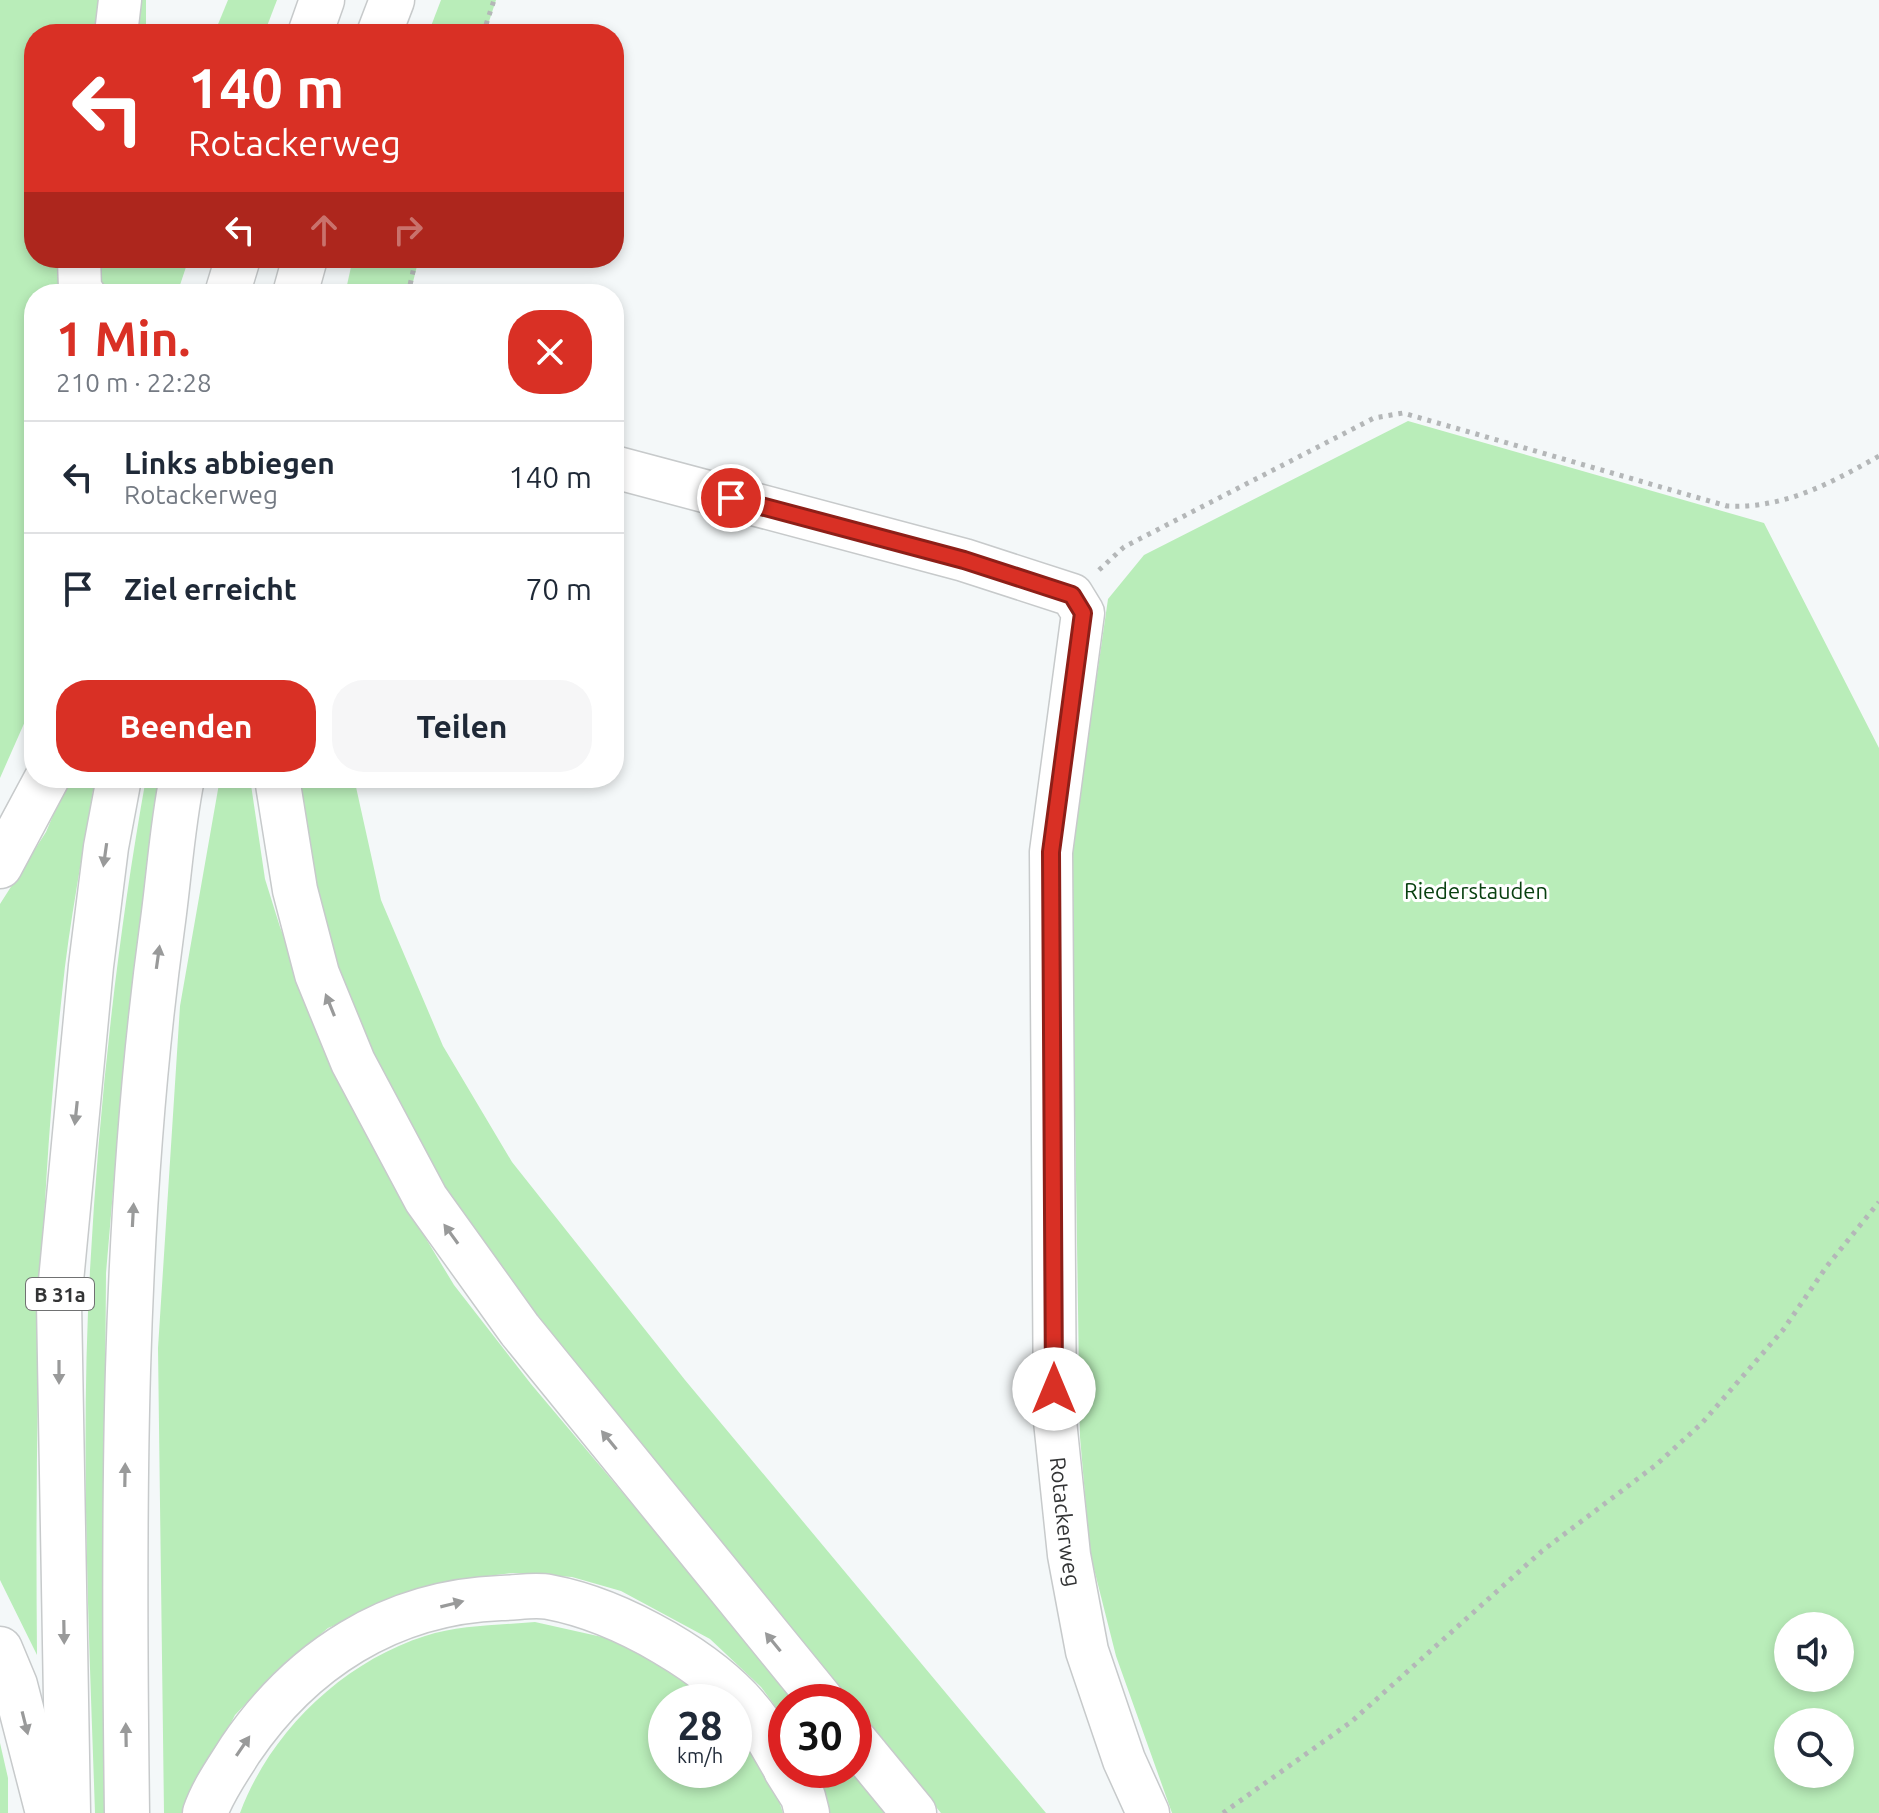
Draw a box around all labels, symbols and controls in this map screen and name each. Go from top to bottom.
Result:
icon: left [56,56,160,160]
text: 140 m [188,56,344,119]
text: Rotackerweg [188,122,401,163]
icon: left [218,208,262,252]
icon: ahead [302,208,346,252]
icon: right [386,208,430,252]
button: close [508,310,592,394]
text: 1 Min. [56,311,190,365]
text: 210 m · 22:28 [56,368,212,397]
text: Links abbiegen [124,446,335,480]
icon: left [56,455,100,499]
text: 140 m [508,460,592,494]
pin [697,464,765,532]
icon: arrive [709,476,753,520]
text: Rotackerweg [124,480,278,509]
icon: arrive [56,567,100,611]
text: Ziel erreicht [124,572,297,606]
text: 70 m [525,572,592,606]
button: Beenden [56,680,316,772]
button: Teilen [332,680,592,772]
one-way arrow [98,843,111,868]
park label: Riederstauden [1404,878,1548,903]
one-way arrow [152,944,165,969]
one-way arrow [323,993,336,1017]
one-way arrow [69,1101,82,1126]
one-way arrow [127,1202,140,1227]
one-way arrow [443,1223,459,1245]
road number: B 31a [26,1278,94,1310]
position arrow [1012,1347,1096,1431]
one-way arrow [53,1360,65,1385]
one-way arrow [601,1430,618,1450]
street label: Rotackerweg [1046,1455,1087,1588]
one-way arrow [119,1462,132,1487]
one-way arrow [439,1597,464,1610]
map controls [1774,1612,1854,1788]
button: sound [1774,1612,1854,1692]
one-way arrow [58,1620,70,1645]
one-way arrow [765,1632,782,1652]
speed limit sign: 30 [768,1684,872,1788]
text: 28 [677,1703,723,1748]
button: search [1774,1708,1854,1788]
one-way arrow [19,1710,31,1735]
one-way arrow [120,1722,132,1747]
one-way arrow [236,1735,251,1756]
text: km/h [677,1744,723,1767]

